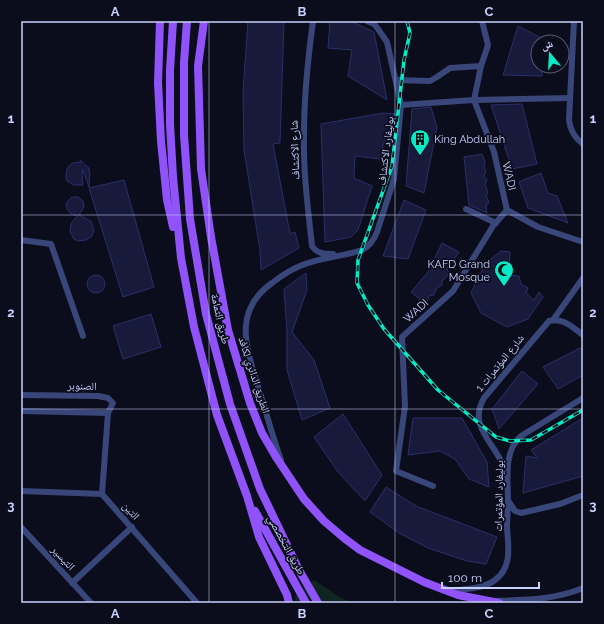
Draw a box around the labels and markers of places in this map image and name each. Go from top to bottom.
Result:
building icon: King Abdullah [409,128,431,156]
place label: King Abdullah [434,133,505,146]
place label: KAFD Grand Mosque [427,258,491,284]
mosque icon: KAFD Grand Mosque [493,259,515,287]

